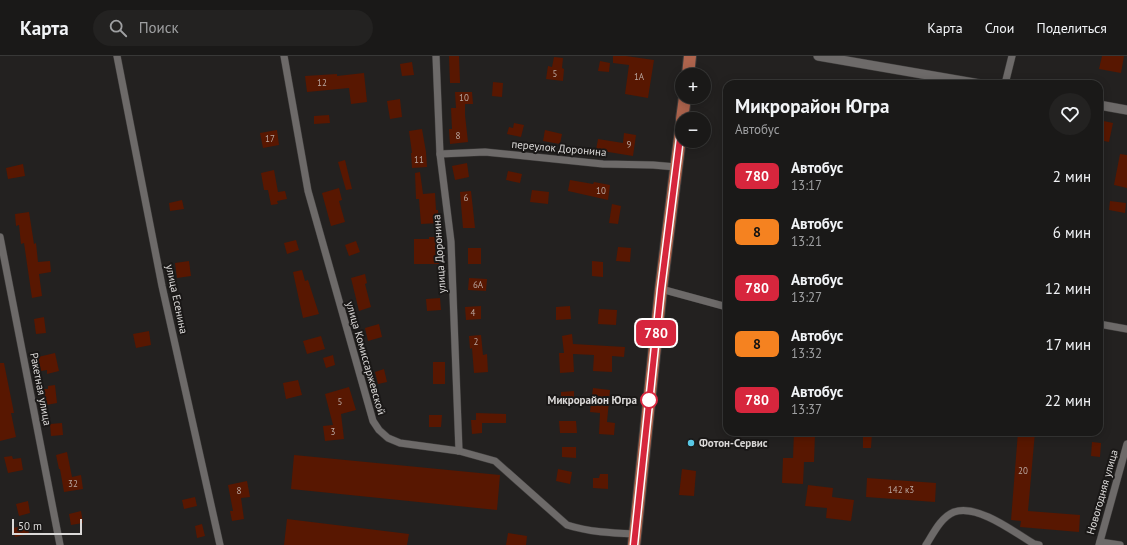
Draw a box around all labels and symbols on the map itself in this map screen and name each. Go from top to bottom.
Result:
house number: 5 [553,68,558,79]
house number: 1А [634,71,645,82]
house number: 12 [317,77,327,88]
house number: 10 [459,92,469,103]
house number: 8 [456,130,461,141]
house number: 17 [265,133,275,144]
street label: переулок Доронина [511,137,607,159]
house number: 9 [627,139,632,150]
house number: 11 [414,154,424,165]
house number: 10 [596,185,606,196]
house number: 6 [464,192,469,203]
street label: улица Доронина [429,214,449,294]
street label: улица Есенина [163,263,191,335]
house number: 6А [473,279,484,290]
street label: улица Комиссаржевской [343,300,389,416]
house number: 4 [471,307,476,318]
line badge: 780 [633,320,679,346]
house number: 2 [474,336,479,347]
street label: Ракетная улица [27,351,55,427]
marker: Микрорайон Югра [640,391,658,409]
place label: Микрорайон Югра [548,393,637,407]
house number: 5 [338,396,343,407]
house number: 3 [331,426,336,437]
place label: Фотон-Сервис [699,436,768,450]
marker: Фотон-Сервис [686,438,696,448]
street label: Новогодняя улица [1083,448,1121,536]
house number: 20 [1018,465,1028,476]
house number: 32 [68,478,78,489]
house number: 142 к3 [888,484,914,495]
house number: 8 [237,485,242,496]
scale bar [12,517,82,536]

